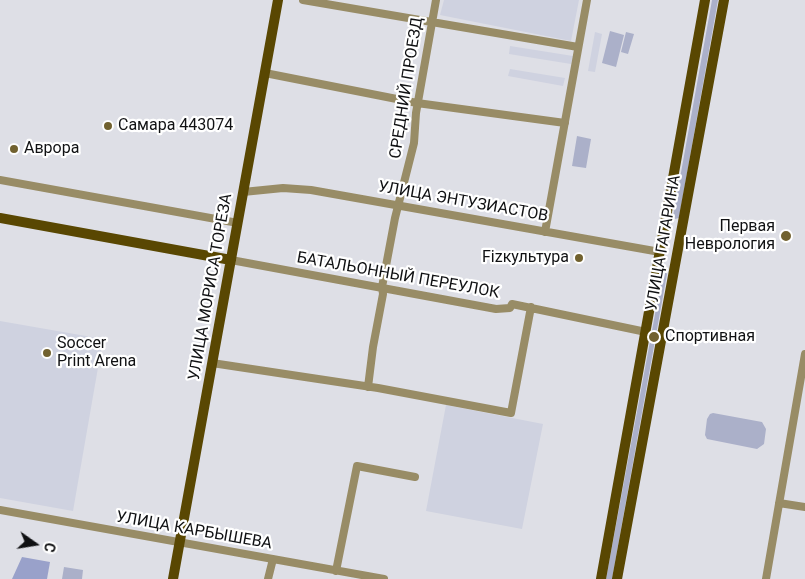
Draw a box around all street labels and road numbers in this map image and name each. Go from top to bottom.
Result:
street label: СРЕДНИЙ ПРОЕЗД [386,16,428,160]
street label: УЛИЦА ГАГАРИНА [643,173,685,313]
street label: УЛИЦА ЭНТУЗИАСТОВ [377,178,549,226]
street label: УЛИЦА МОРИСА ТОРЕЗА [185,192,237,382]
street label: БАТАЛЬОННЫЙ ПЕРЕУЛОК [295,249,501,303]
street label: УЛИЦА КАРБЫШЕВА [115,508,273,554]

